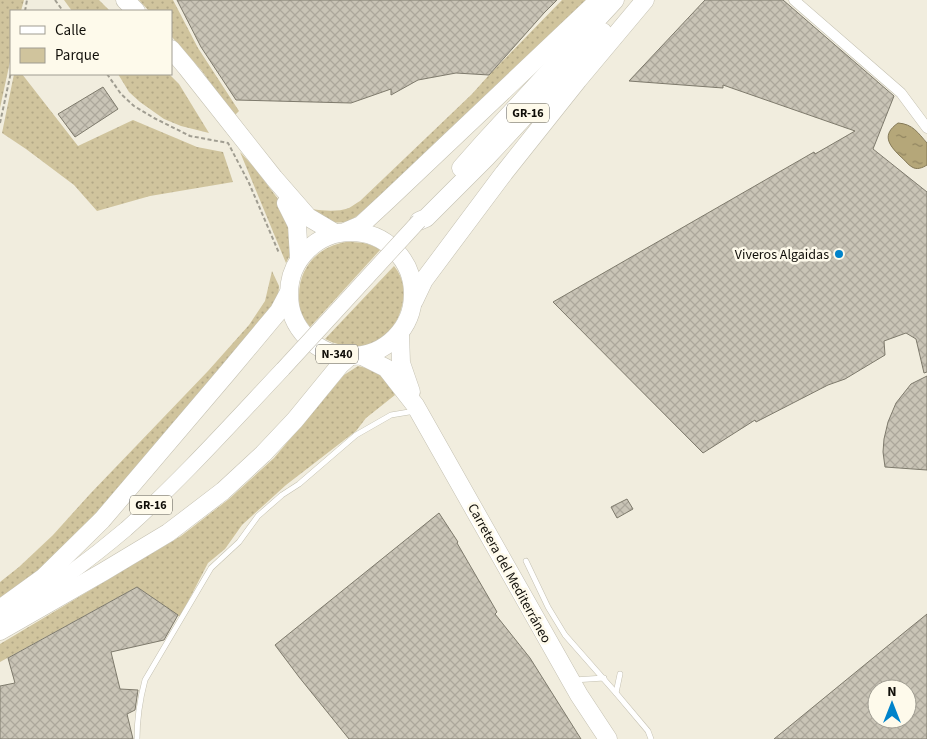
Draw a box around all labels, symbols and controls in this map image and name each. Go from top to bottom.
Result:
legend [10,10,172,75]
text: Calle [55,20,86,41]
text: Parque [55,45,99,66]
road number: GR-16 [507,104,549,122]
place label: Viveros Algaidas [735,245,829,265]
marker: Viveros Algaidas [833,248,845,260]
road number: N-340 [316,344,358,364]
road number: GR-16 [130,496,172,514]
street label: Carretera del Mediterráneo [462,500,556,647]
north arrow [867,679,917,729]
text: N [887,682,897,702]

